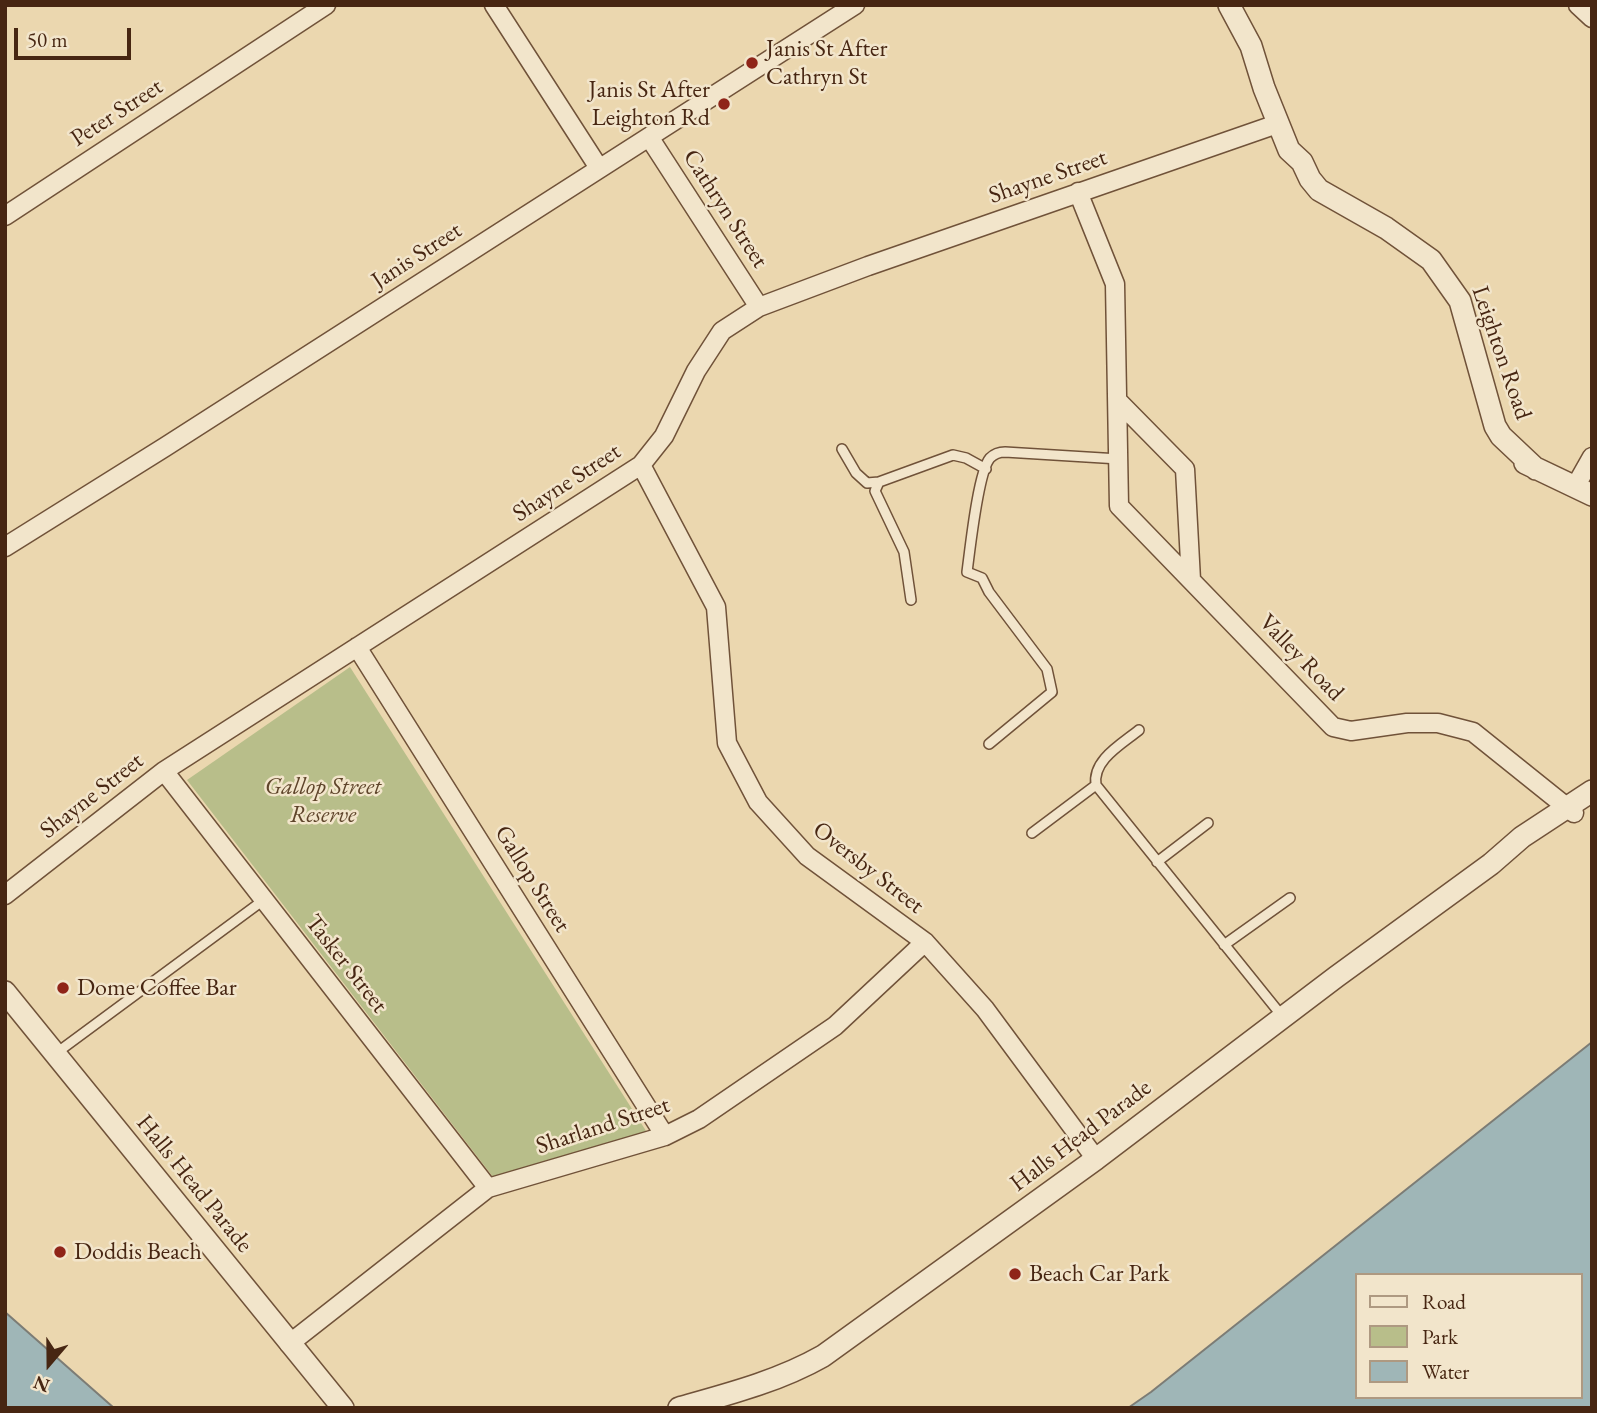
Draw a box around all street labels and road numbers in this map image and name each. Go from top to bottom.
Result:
street label: Peter Street [66,73,168,153]
street label: Shayne Street [985,143,1111,211]
street label: Cathryn Street [676,144,774,274]
street label: Janis Street [367,216,467,296]
street label: Leighton Road [1465,283,1537,423]
street label: Shayne Street [508,437,626,529]
street label: Valley Road [1253,609,1349,707]
street label: Shayne Street [35,747,149,845]
street label: Oversby Street [807,816,929,920]
street label: Gallop Street [488,820,576,938]
street label: Tasker Street [299,909,393,1019]
street label: Halls Head Parade [1005,1074,1157,1198]
street label: Sharland Street [533,1091,673,1161]
street label: Halls Head Parade [130,1109,258,1259]

